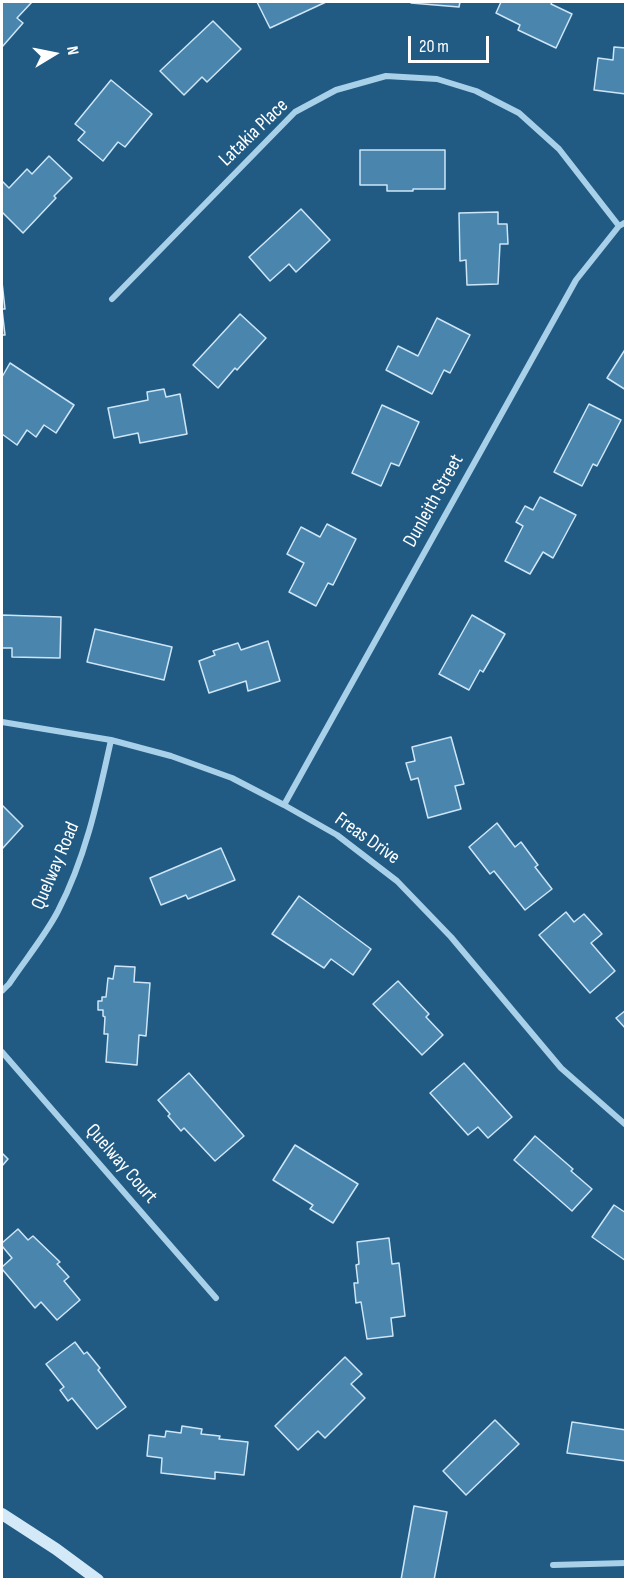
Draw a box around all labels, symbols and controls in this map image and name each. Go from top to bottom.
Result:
north arrow [24,24,84,84]
scale bar [411,24,492,62]
text: 20 m [419,36,449,57]
text: N [62,45,82,57]
street label: Latakia Place [214,94,294,172]
street label: Dunleith Street [399,450,469,552]
street label: Freas Drive [330,808,404,870]
street label: Quelway Road [27,819,85,913]
street label: Quelway Court [80,1119,162,1209]

